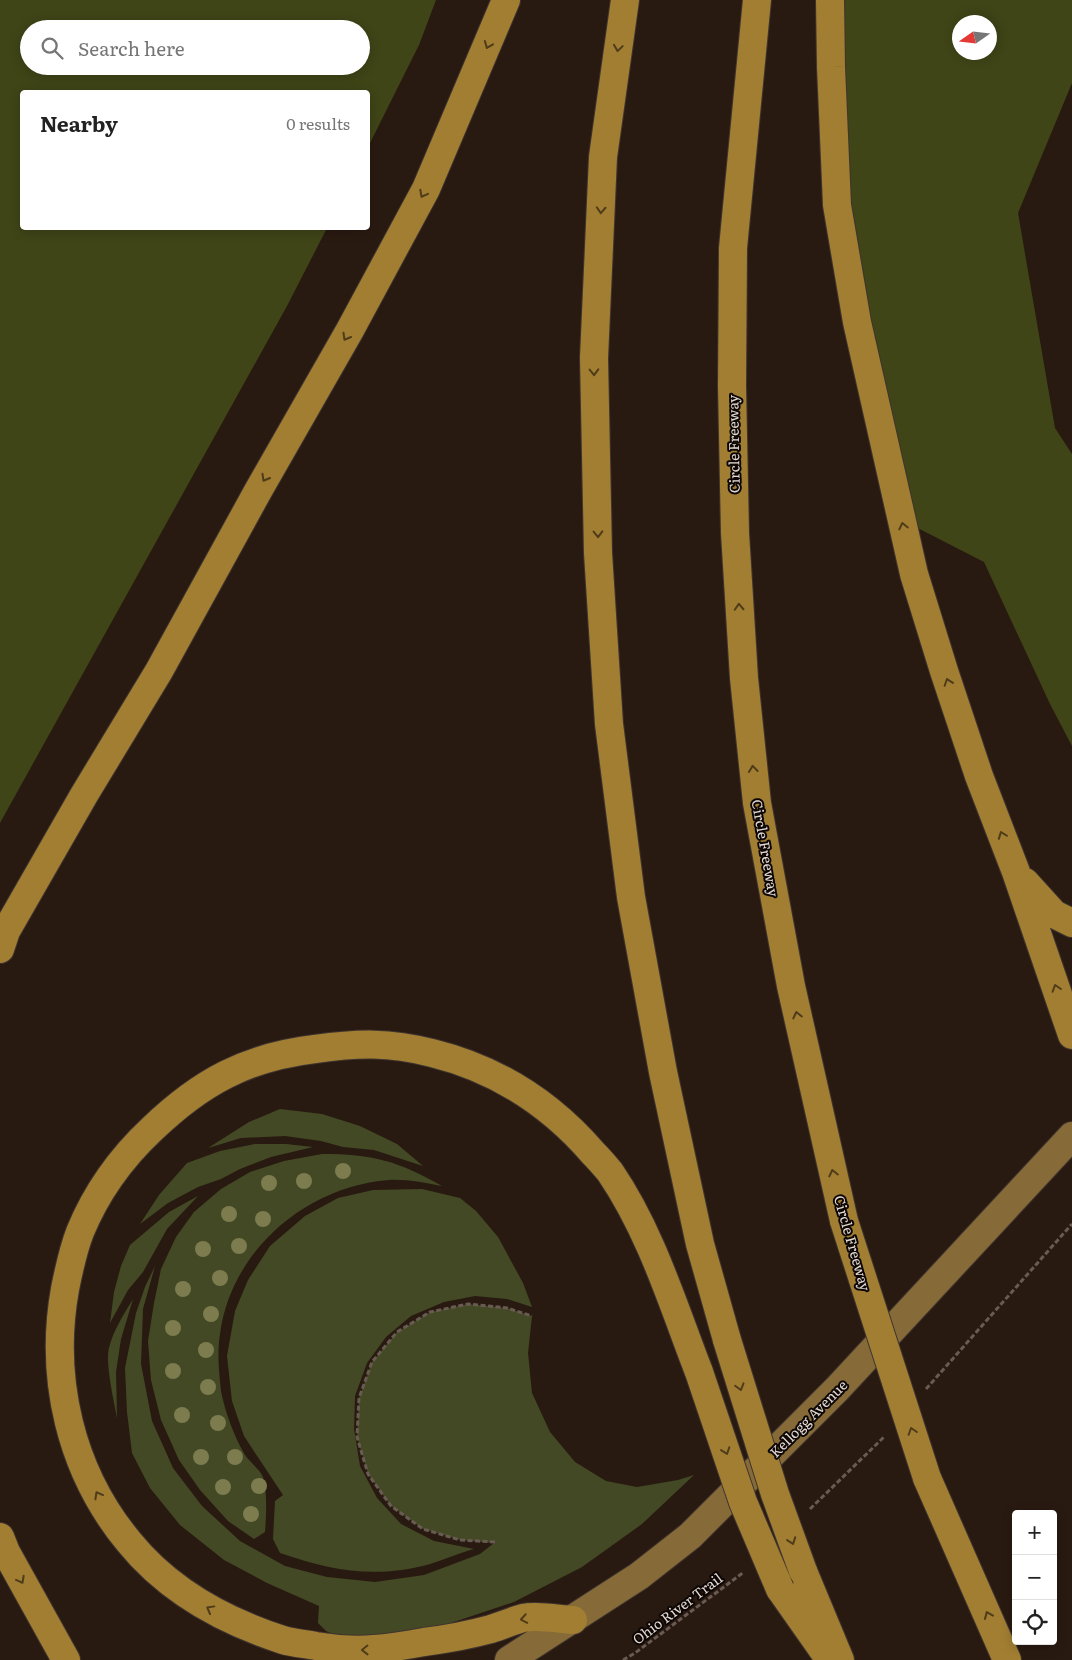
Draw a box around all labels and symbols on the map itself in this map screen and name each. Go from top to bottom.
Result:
north arrow [952,15,997,60]
one-way arrow [483,40,494,49]
one-way arrow [614,44,624,53]
one-way arrow [419,189,429,198]
one-way arrow [595,206,606,214]
one-way arrow [342,332,352,341]
one-way arrow [589,368,599,376]
street label: Circle Freeway [722,394,744,493]
one-way arrow [261,473,271,482]
one-way arrow [898,522,909,530]
one-way arrow [592,531,603,539]
one-way arrow [734,603,745,611]
one-way arrow [943,678,953,687]
one-way arrow [748,765,759,773]
street label: Circle Freeway [748,798,785,899]
one-way arrow [998,832,1008,840]
one-way arrow [1052,985,1062,993]
one-way arrow [792,1010,803,1019]
one-way arrow [828,1169,839,1178]
street label: Circle Freeway [830,1193,876,1294]
street label: Kellogg Avenue [765,1375,851,1461]
one-way arrow [735,1382,745,1390]
one-way arrow [908,1427,918,1436]
one-way arrow [720,1446,730,1455]
one-way arrow [94,1491,104,1500]
one-way arrow [786,1536,796,1544]
street label: Ohio River Trail [628,1567,726,1648]
one-way arrow [15,1575,25,1584]
one-way arrow [207,1605,216,1615]
one-way arrow [984,1611,995,1620]
one-way arrow [520,1614,529,1624]
one-way arrow [361,1644,369,1655]

